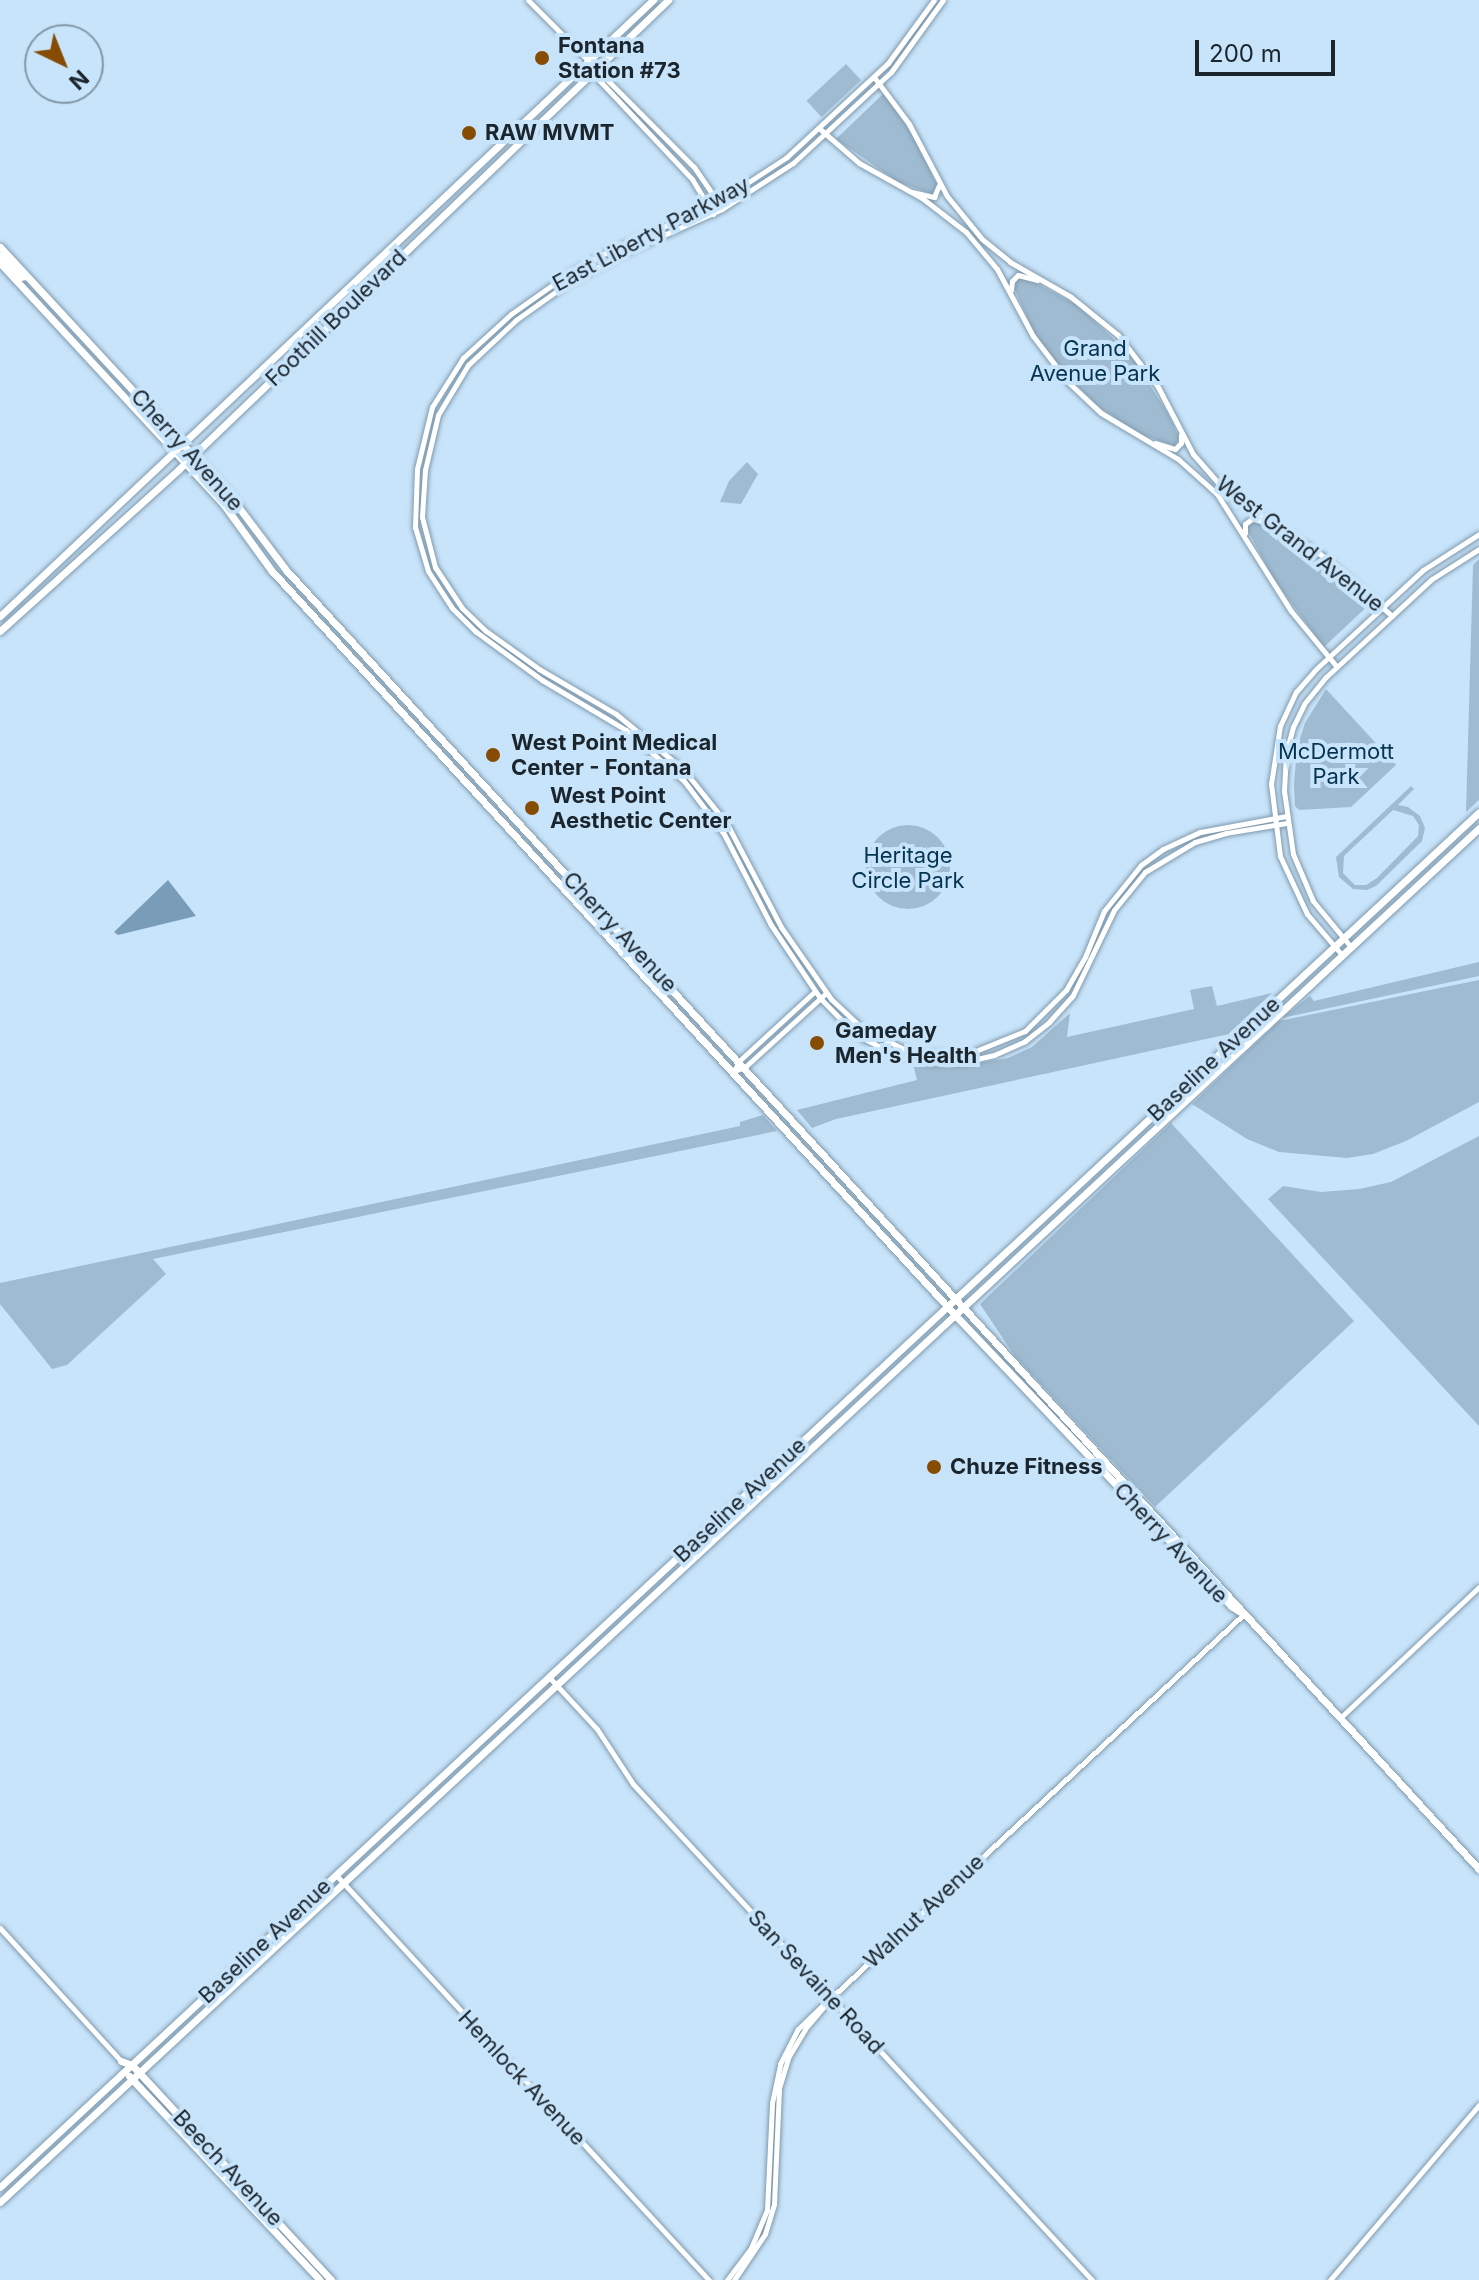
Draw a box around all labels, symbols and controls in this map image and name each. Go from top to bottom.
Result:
north arrow [24,24,104,104]
scale bar [1199,24,1339,74]
place label: Fontana Station #73 [558,32,681,84]
text: 200 m [1209,39,1282,68]
marker: Fontana Station #73 [533,49,551,67]
text: N [64,65,94,95]
place label: RAW MVMT [485,120,614,146]
marker: RAW MVMT [460,124,478,142]
street label: East Liberty Parkway [548,171,754,297]
street label: Foothill Boulevard [260,244,412,392]
park label: Grand Avenue Park [1030,335,1160,386]
street label: Cherry Avenue [125,384,249,516]
street label: West Grand Avenue [1211,470,1389,618]
place label: West Point Medical Center - Fontana [511,729,717,780]
park label: McDermott Park [1278,738,1394,790]
marker: West Point Medical Center - Fontana [482,744,504,766]
place label: West Point Aesthetic Center [550,782,731,834]
marker: West Point Aesthetic Center [521,797,543,819]
park label: Heritage Circle Park [851,842,965,894]
street label: Cherry Avenue [557,866,683,998]
street label: Baseline Avenue [1142,991,1286,1127]
place label: Gameday Men's Health [835,1017,977,1068]
marker: Gameday Men's Health [806,1032,828,1054]
street label: Baseline Avenue [668,1432,812,1568]
place label: Chuze Fitness [950,1454,1103,1480]
marker: Chuze Fitness [925,1458,943,1476]
street label: Cherry Avenue [1108,1477,1234,1609]
street label: Walnut Avenue [858,1849,990,1973]
street label: Baseline Avenue [193,1873,337,2009]
street label: San Sevaine Road [743,1905,889,2059]
street label: Hemlock Avenue [453,2005,591,2151]
street label: Beech Avenue [168,2104,288,2232]

